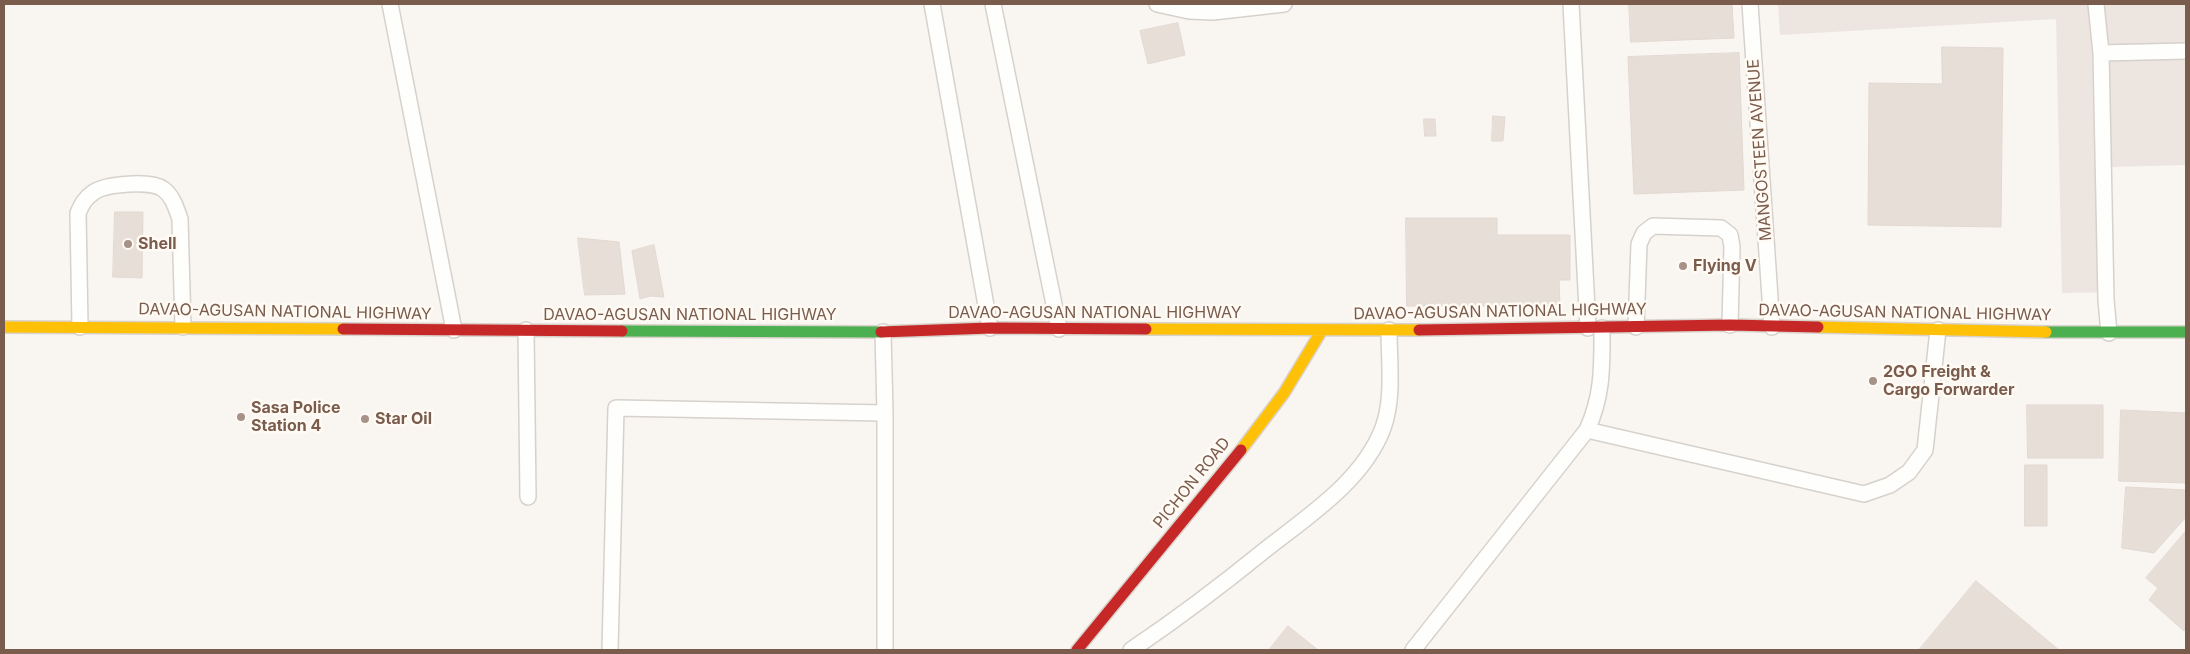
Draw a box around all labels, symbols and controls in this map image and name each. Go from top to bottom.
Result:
street label: MANGOSTEEN AVENUE [1744,58,1776,242]
place label: Shell [138,234,177,254]
marker: Shell [122,238,134,250]
place label: Flying V [1693,256,1757,276]
marker: Flying V [1677,260,1689,272]
street label: DAVAO-AGUSAN NATIONAL HIGHWAY [138,300,432,324]
street label: DAVAO-AGUSAN NATIONAL HIGHWAY [1353,300,1647,324]
street label: DAVAO-AGUSAN NATIONAL HIGHWAY [1758,301,2052,325]
street label: DAVAO-AGUSAN NATIONAL HIGHWAY [948,303,1242,323]
street label: DAVAO-AGUSAN NATIONAL HIGHWAY [543,305,837,325]
place label: 2GO Freight & Cargo Forwarder [1883,362,2014,400]
marker: 2GO Freight & Cargo Forwarder [1867,375,1879,387]
place label: Sasa Police Station 4 [251,398,340,436]
place label: Star Oil [375,409,432,429]
marker: Sasa Police Station 4 [235,411,247,423]
marker: Star Oil [359,413,371,425]
street label: PICHON ROAD [1149,434,1235,532]

